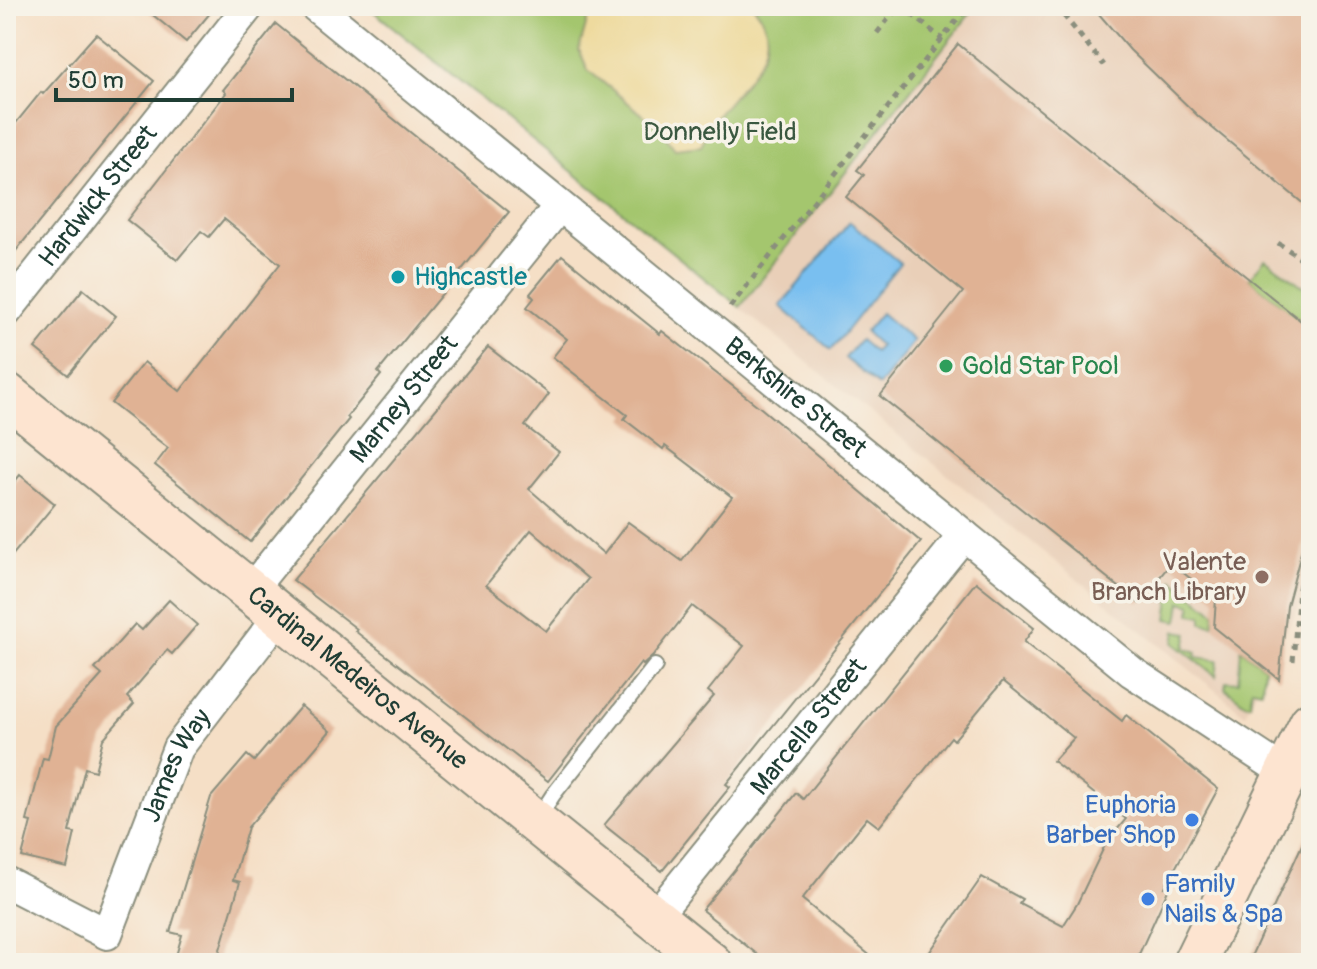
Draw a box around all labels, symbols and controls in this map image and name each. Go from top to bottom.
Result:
scale bar [56,52,292,102]
text: 50 m [68,66,124,95]
park label: Donnelly Field [643,116,797,148]
street label: Hardwick Street [32,118,165,274]
place label: Highcastle [414,261,527,293]
marker: Highcastle [389,268,407,286]
street label: Marney Street [343,328,465,470]
street label: Berkshire Street [718,330,874,466]
place label: Gold Star Pool [962,350,1119,382]
marker: Gold Star Pool [937,357,955,375]
place label: Valente Branch Library [1091,546,1246,608]
marker: Valente Branch Library [1253,568,1271,586]
street label: Cardinal Medeiros Avenue [241,579,475,777]
street label: Marcella Street [744,651,874,802]
street label: James Way [135,703,218,827]
place label: Euphoria Barber Shop [1046,789,1176,851]
marker: Euphoria Barber Shop [1183,811,1201,829]
place label: Family Nails & Spa [1164,868,1283,930]
marker: Family Nails & Spa [1139,890,1157,908]

